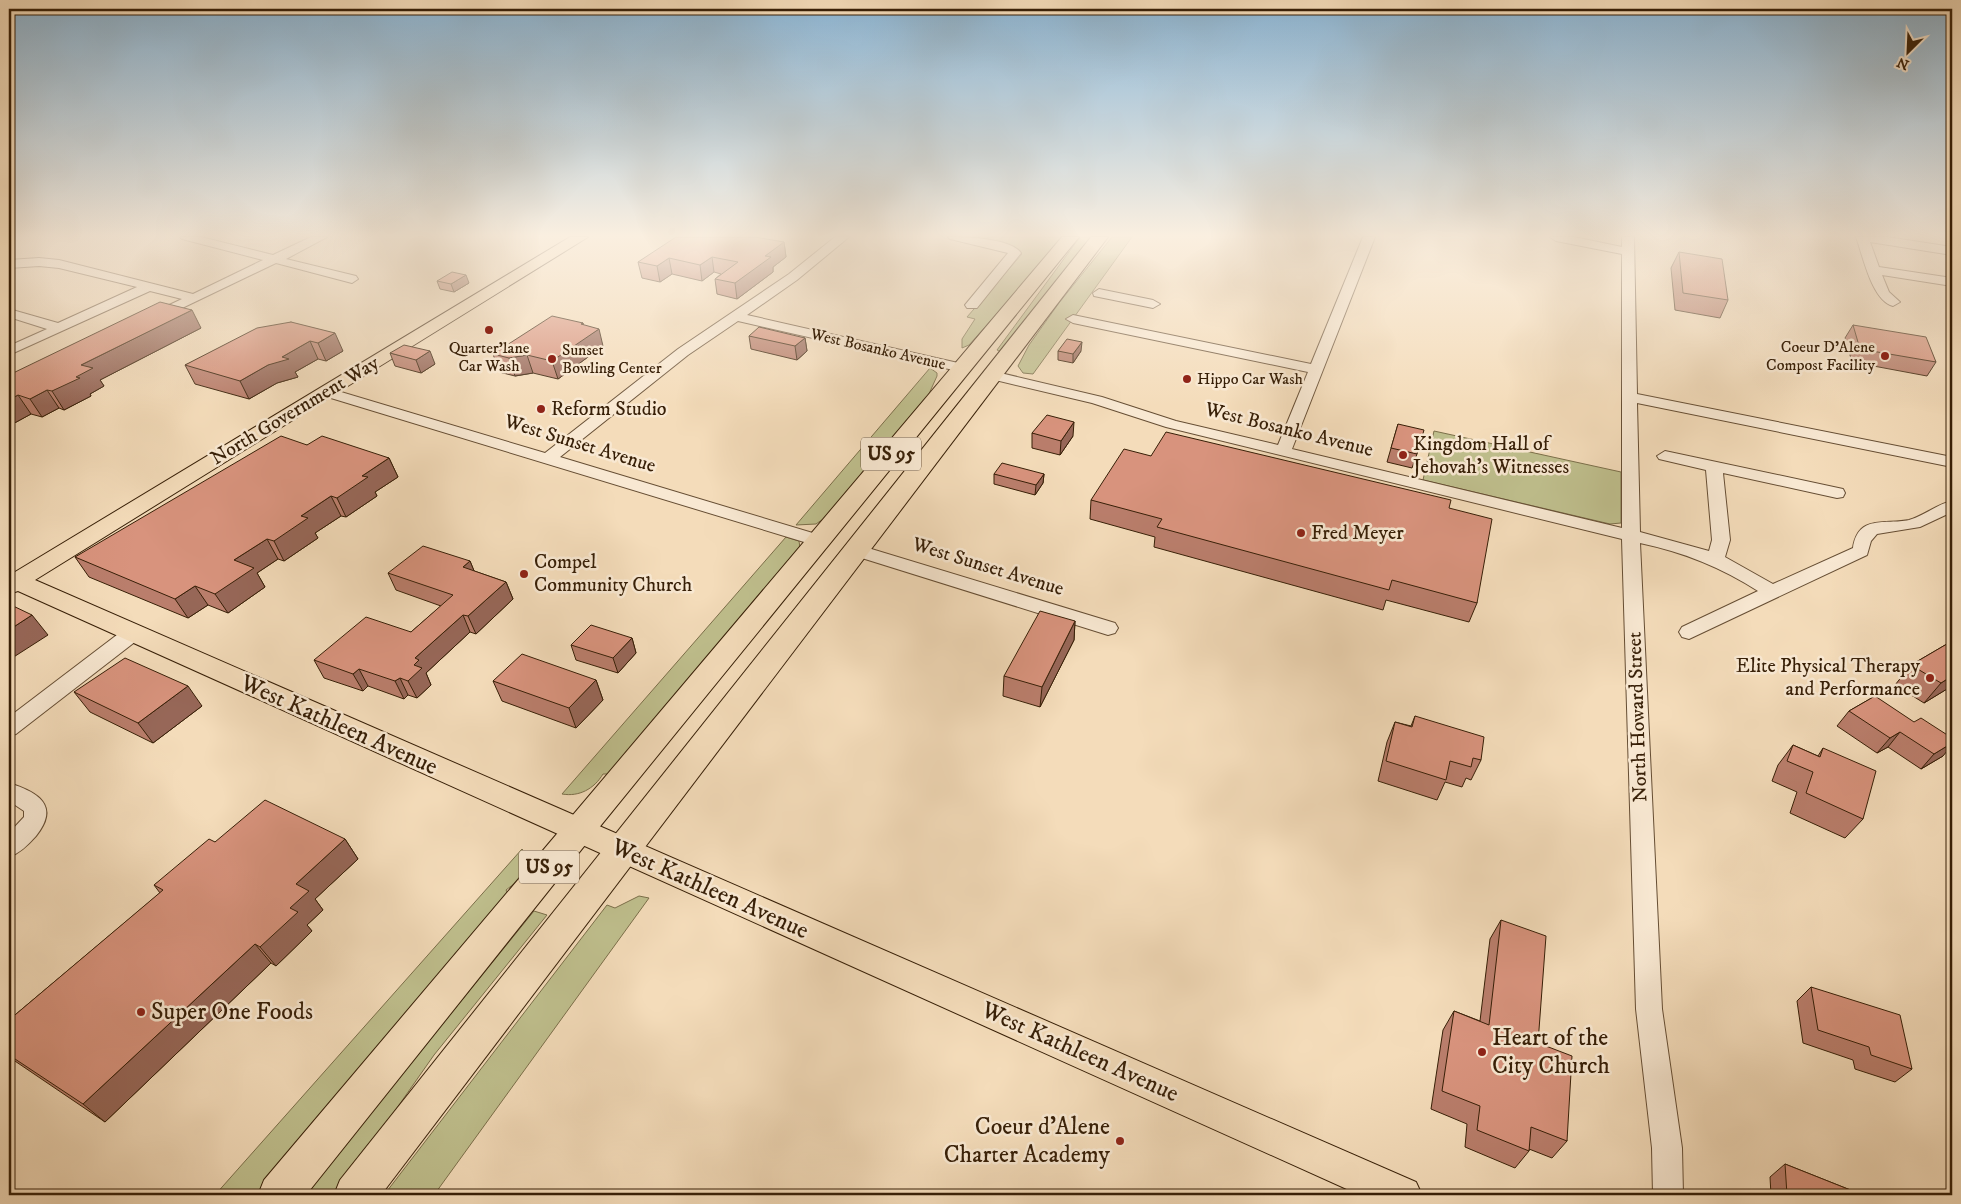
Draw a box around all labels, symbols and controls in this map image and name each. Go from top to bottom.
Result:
north arrow [1884,28,1934,78]
text: N [1894,52,1912,74]
marker: Quarter'lane Car Wash [483,324,495,336]
street label: West Bosanko Avenue [808,324,948,374]
place label: Coeur D'Alene Compost Facility [1766,337,1875,375]
place label: Quarter'lane Car Wash [449,338,530,376]
place label: Sunset Bowling Center [562,340,662,378]
marker: Coeur D'Alene Compost Facility [1879,350,1891,362]
street label: North Government Way [206,351,384,471]
marker: Sunset Bowling Center [546,353,558,365]
place label: Hippo Car Wash [1197,369,1304,389]
marker: Hippo Car Wash [1181,373,1193,385]
place label: Reform Studio [551,397,667,422]
street label: West Bosanko Avenue [1201,397,1376,463]
marker: Reform Studio [535,403,547,415]
street label: West Sunset Avenue [500,409,659,479]
place label: Kingdom Hall of Jehovah's Witnesses [1411,432,1570,480]
road number: US 95 [861,438,921,470]
marker: Kingdom Hall of Jehovah's Witnesses [1397,449,1409,461]
place label: Fred Meyer [1311,521,1404,546]
marker: Fred Meyer [1295,527,1307,539]
street label: West Sunset Avenue [908,532,1067,602]
place label: Compel Community Church [534,550,693,598]
marker: Compel Community Church [518,568,530,580]
street label: North Howard Street [1623,631,1653,803]
place label: Elite Physical Therapy and Performance [1736,654,1921,702]
street label: West Kathleen Avenue [235,668,442,782]
marker: Elite Physical Therapy and Performance [1924,672,1936,684]
street label: West Kathleen Avenue [606,832,813,946]
road number: US 95 [519,850,579,884]
street label: West Kathleen Avenue [976,995,1183,1109]
place label: Super One Foods [151,997,313,1027]
marker: Super One Foods [135,1006,147,1018]
place label: Heart of the City Church [1492,1023,1610,1081]
marker: Heart of the City Church [1476,1046,1488,1058]
place label: Coeur d'Alene Charter Academy [944,1112,1111,1170]
marker: Coeur d'Alene Charter Academy [1114,1135,1126,1147]

